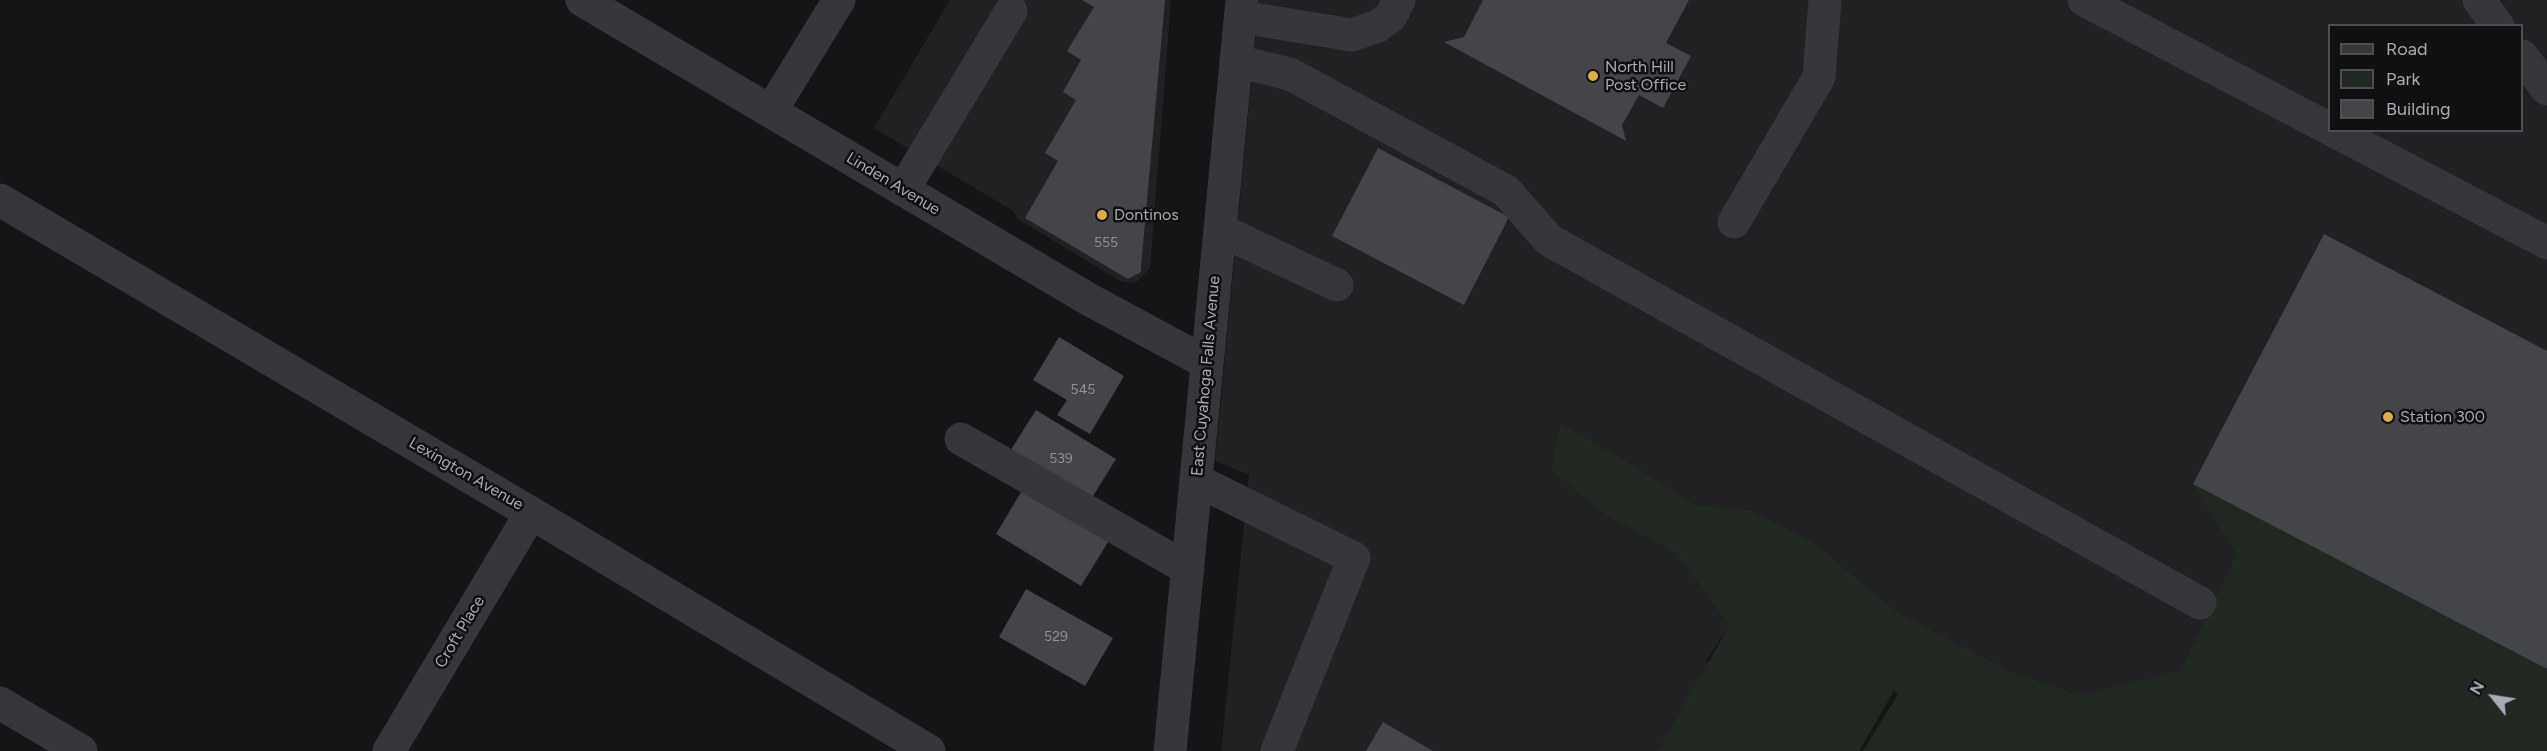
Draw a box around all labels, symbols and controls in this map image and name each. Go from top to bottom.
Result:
legend [2328,24,2523,132]
text: Road [2386,38,2427,60]
place label: North Hill Post Office [1605,57,1686,95]
text: Park [2386,68,2420,90]
marker: North Hill Post Office [1586,69,1600,83]
text: Building [2386,98,2451,120]
street label: Linden Avenue [843,148,943,220]
place label: Dontinos [1114,205,1179,225]
marker: Dontinos [1095,208,1109,222]
house number: 555 [1094,235,1118,251]
street label: East Cuyahoga Falls Avenue [1188,275,1224,477]
house number: 545 [1071,382,1095,398]
place label: Station 300 [2400,407,2485,427]
marker: Station 300 [2381,410,2395,424]
street label: Lexington Avenue [405,433,527,515]
house number: 539 [1049,451,1073,467]
street label: Croft Place [431,593,489,671]
house number: 529 [1044,629,1068,645]
north arrow [2463,667,2523,727]
text: N [2466,678,2488,698]

